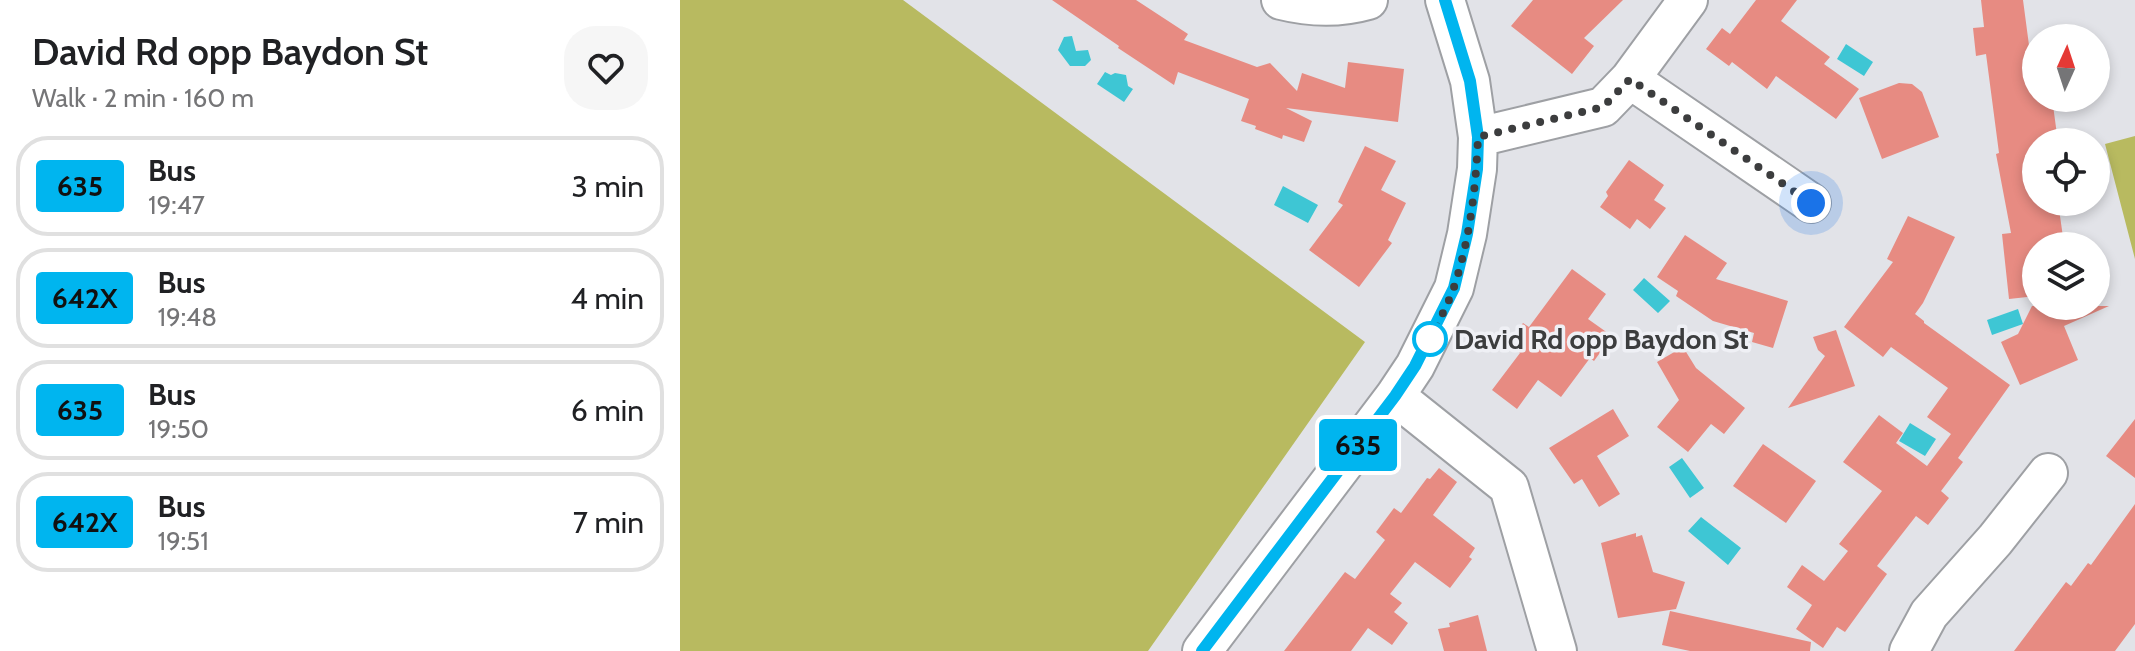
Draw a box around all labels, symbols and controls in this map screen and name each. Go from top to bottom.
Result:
north arrow [2022,24,2110,112]
map controls [2022,24,2110,320]
button: heart [564,26,648,110]
text: David Rd opp Baydon St [32,28,428,75]
text: Walk · 2 min · 160 m [32,82,254,114]
button: locate [2022,128,2110,216]
text: Bus [148,152,196,189]
text: 3 min [572,168,644,205]
text: 635 [57,169,103,203]
your location [1791,183,1831,223]
text: 19:47 [148,189,205,221]
button: layers [2022,232,2110,320]
text: Bus [157,264,205,301]
text: 4 min [570,280,644,317]
text: 642X [52,281,117,315]
text: 19:48 [157,301,217,333]
marker: David Rd opp Baydon St [1413,322,1447,356]
place label: David Rd opp Baydon St [1454,322,1749,356]
text: Bus [148,376,196,413]
text: 6 min [571,392,644,429]
text: 635 [57,393,103,427]
text: 19:50 [148,413,209,445]
line badge: 635 [1312,419,1404,471]
text: 635 [1335,428,1381,462]
text: Bus [157,488,205,525]
text: 7 min [573,504,644,541]
text: 642X [52,505,117,539]
text: 19:51 [157,525,209,557]

